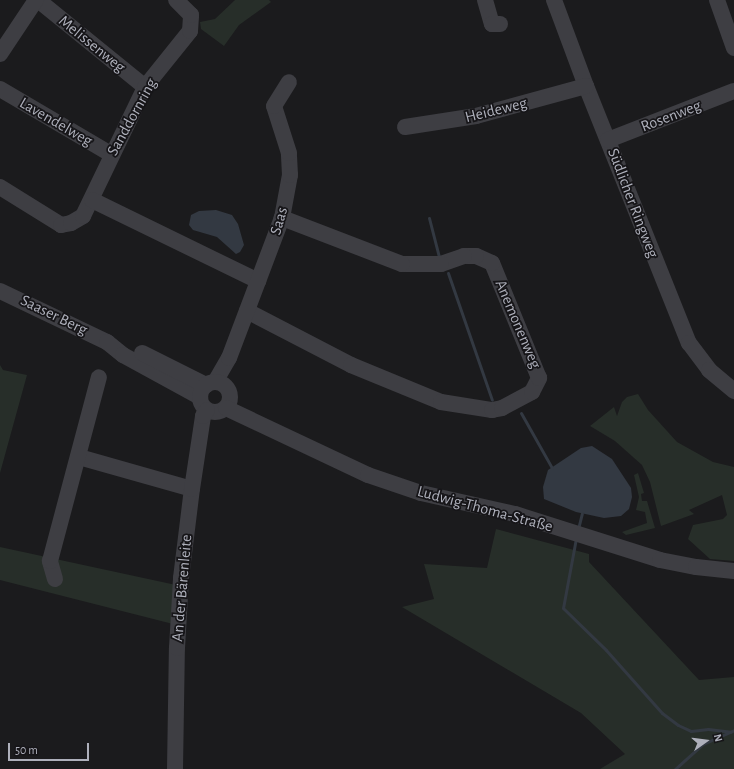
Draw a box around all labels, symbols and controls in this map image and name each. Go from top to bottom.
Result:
street label: Melissenweg [55,11,129,77]
street label: Sanddornring [103,75,161,159]
street label: Lavendelweg [16,93,96,151]
street label: Heideweg [463,93,529,127]
street label: Rosenweg [638,96,704,136]
street label: Südlicher Ringweg [603,145,663,261]
street label: Saas [266,205,292,237]
street label: Anemonenweg [491,277,545,371]
street label: Saaser Berg [17,291,91,339]
street label: Ludwig-Thoma-Straße [415,482,555,536]
street label: An der Bärenleite [168,534,196,642]
north arrow [686,721,726,761]
text: N [712,733,724,743]
scale bar [10,735,91,761]
text: 50 m [15,744,38,756]

